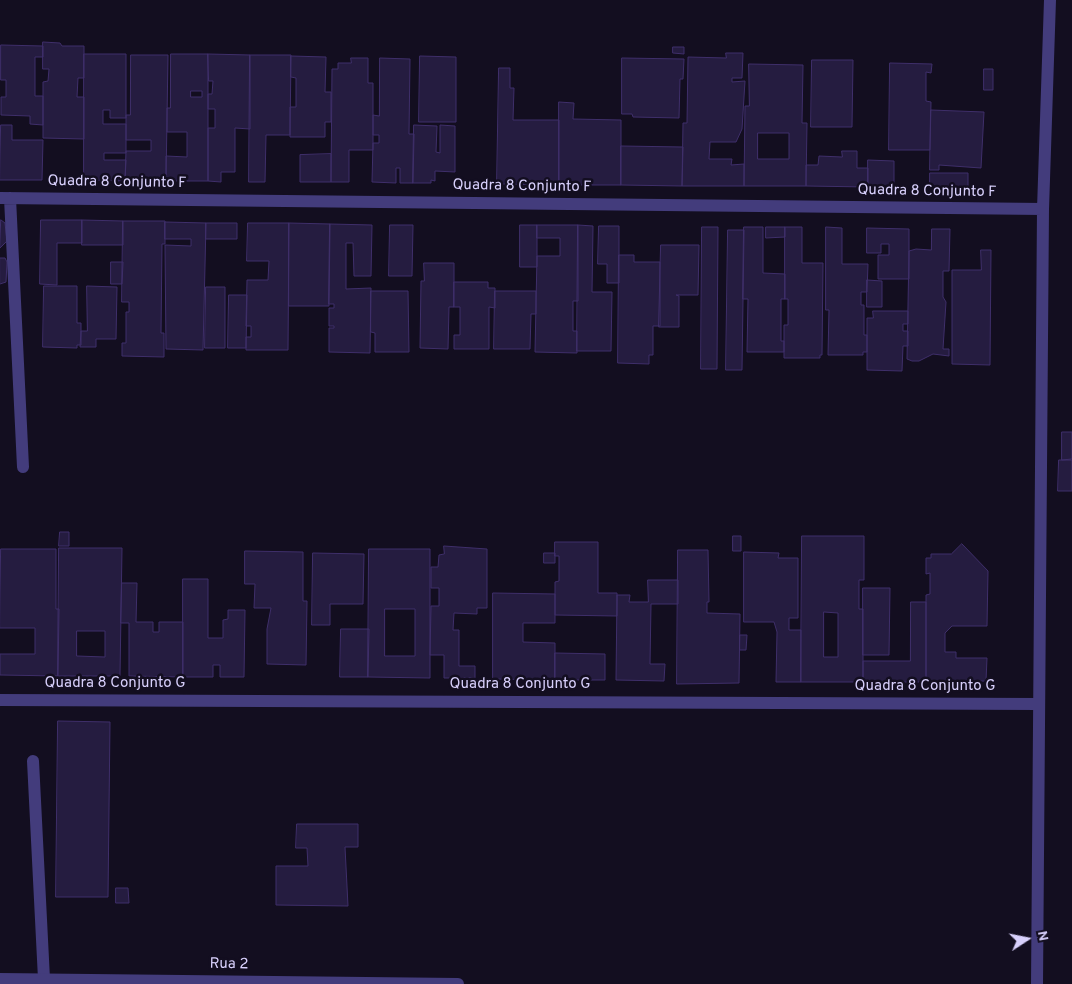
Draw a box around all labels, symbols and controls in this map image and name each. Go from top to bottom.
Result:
street label: Quadra 8 Conjunto F [47,173,187,193]
street label: Quadra 8 Conjunto F [452,177,592,197]
street label: Quadra 8 Conjunto F [857,182,997,202]
street label: Quadra 8 Conjunto G [45,675,185,693]
street label: Quadra 8 Conjunto G [450,676,590,694]
street label: Quadra 8 Conjunto G [855,678,995,696]
north arrow [1002,914,1052,964]
text: N [1033,929,1052,943]
street label: Rua 2 [209,956,249,974]

